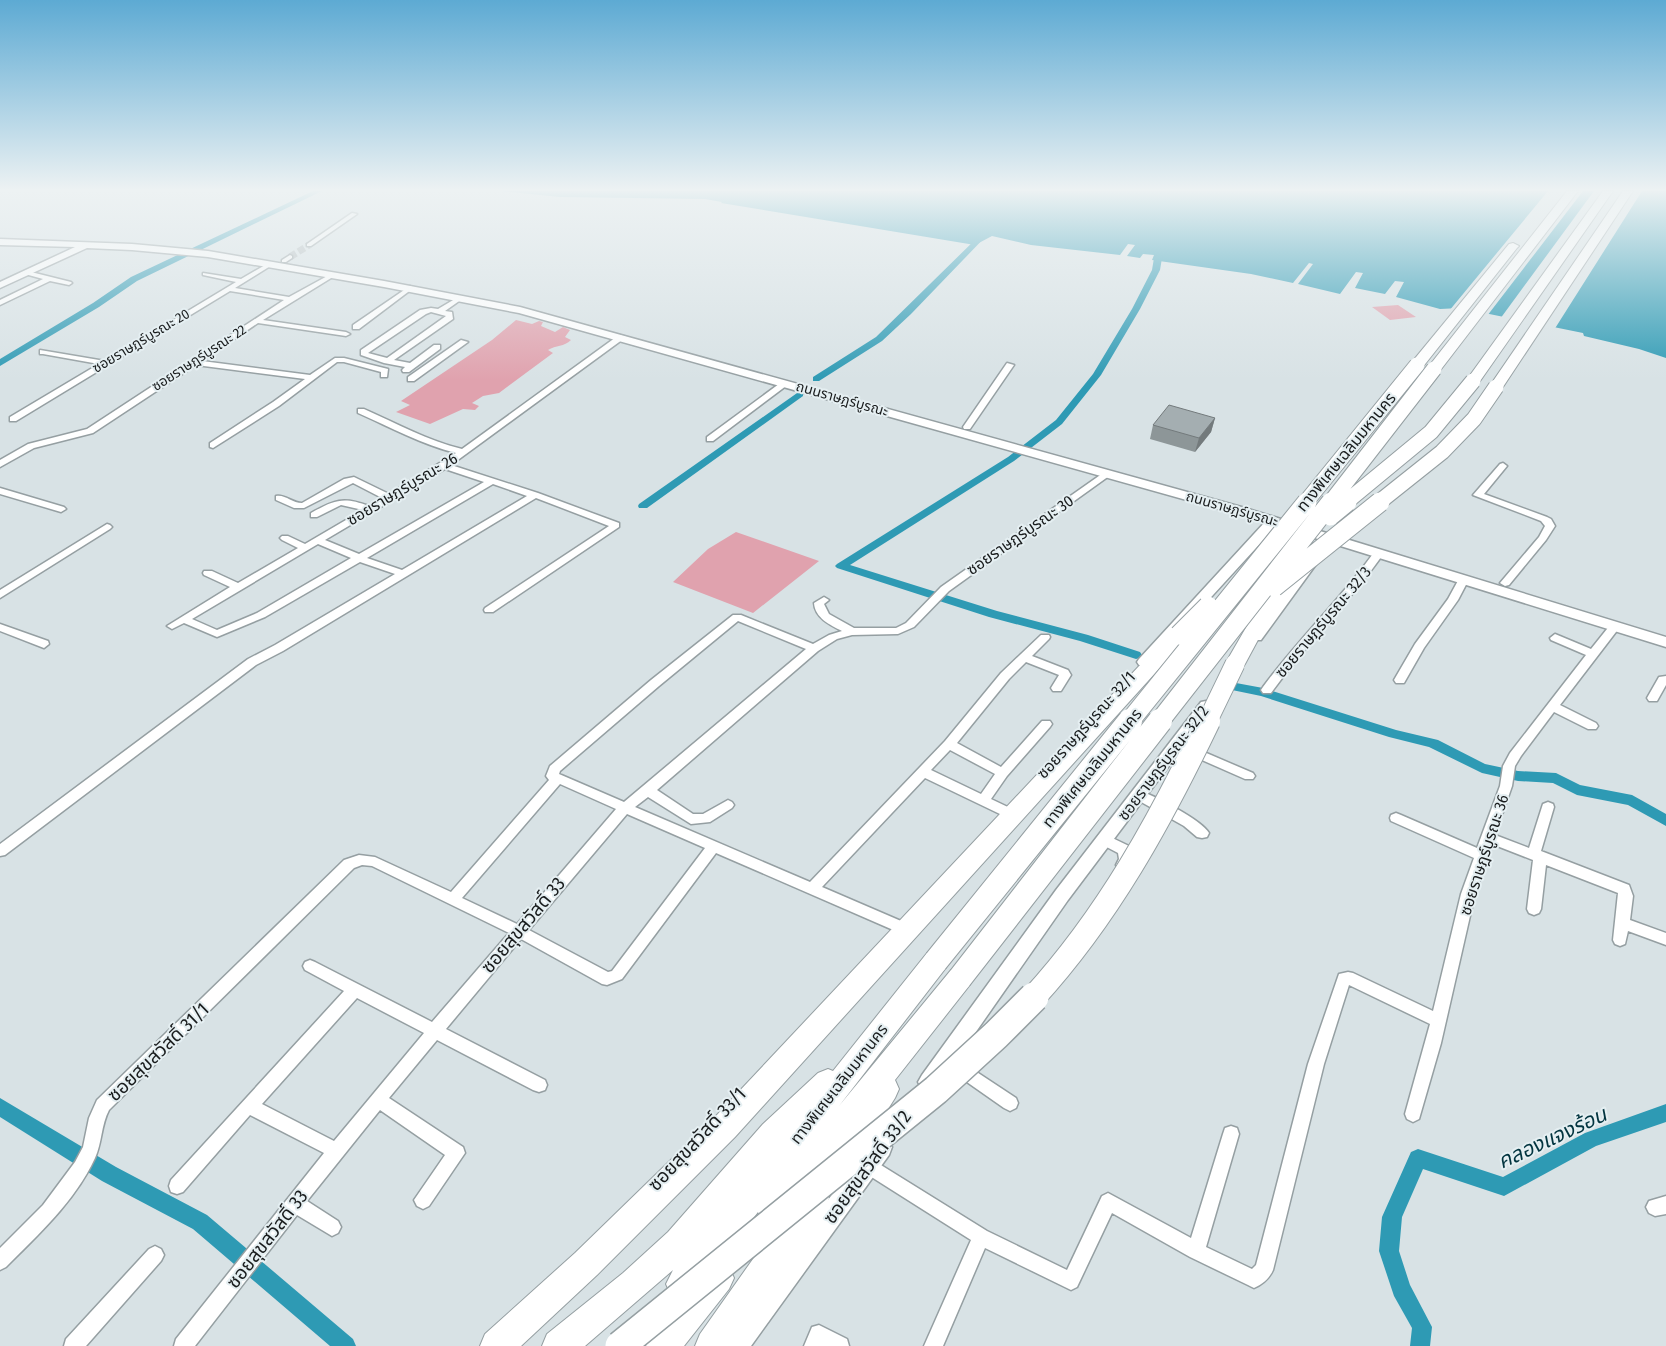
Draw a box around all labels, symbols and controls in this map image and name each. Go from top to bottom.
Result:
street label: ซอยราษฎร์บูรณะ 20 [89,305,193,377]
street label: ซอยราษฎร์บูรณะ 22 [149,321,249,395]
street label: ถนนราษฎร์บูรณะ [794,378,890,420]
street label: ทางพิเศษเฉลิมมหานคร [1292,389,1400,515]
street label: ซอยราษฎร์บูรณะ 26 [343,448,461,530]
street label: ถนนราษฎร์บูรณะ [1184,488,1280,530]
street label: ซอยราษฎร์บูรณะ 30 [963,491,1077,579]
street label: ซอยราษฎร์บูรณะ 32/3 [1271,563,1375,681]
street label: ซอยราษฎร์บูรณะ 32/1 [1033,667,1139,783]
street label: ซอยราษฎร์บูรณะ 32/2 [1114,702,1212,824]
street label: ทางพิเศษเฉลิมมหานคร [1038,705,1146,831]
street label: ซอยราษฎร์บูรณะ 36 [1456,792,1513,918]
street label: ซอยสุขสวัสดิ์ 33 [476,872,570,978]
street label: ซอยสุขสวัสดิ์ 31/1 [103,998,213,1106]
street label: ทางพิเศษเฉลิมมหานคร [786,1020,892,1148]
street label: ซอยสุขสวัสดิ์ 33/1 [643,1082,751,1196]
water label: คลองแจงร้อน [1493,1101,1612,1175]
street label: ซอยสุขสวัสดิ์ 33/2 [818,1106,916,1228]
street label: ซอยสุขสวัสดิ์ 33 [221,1185,313,1293]

